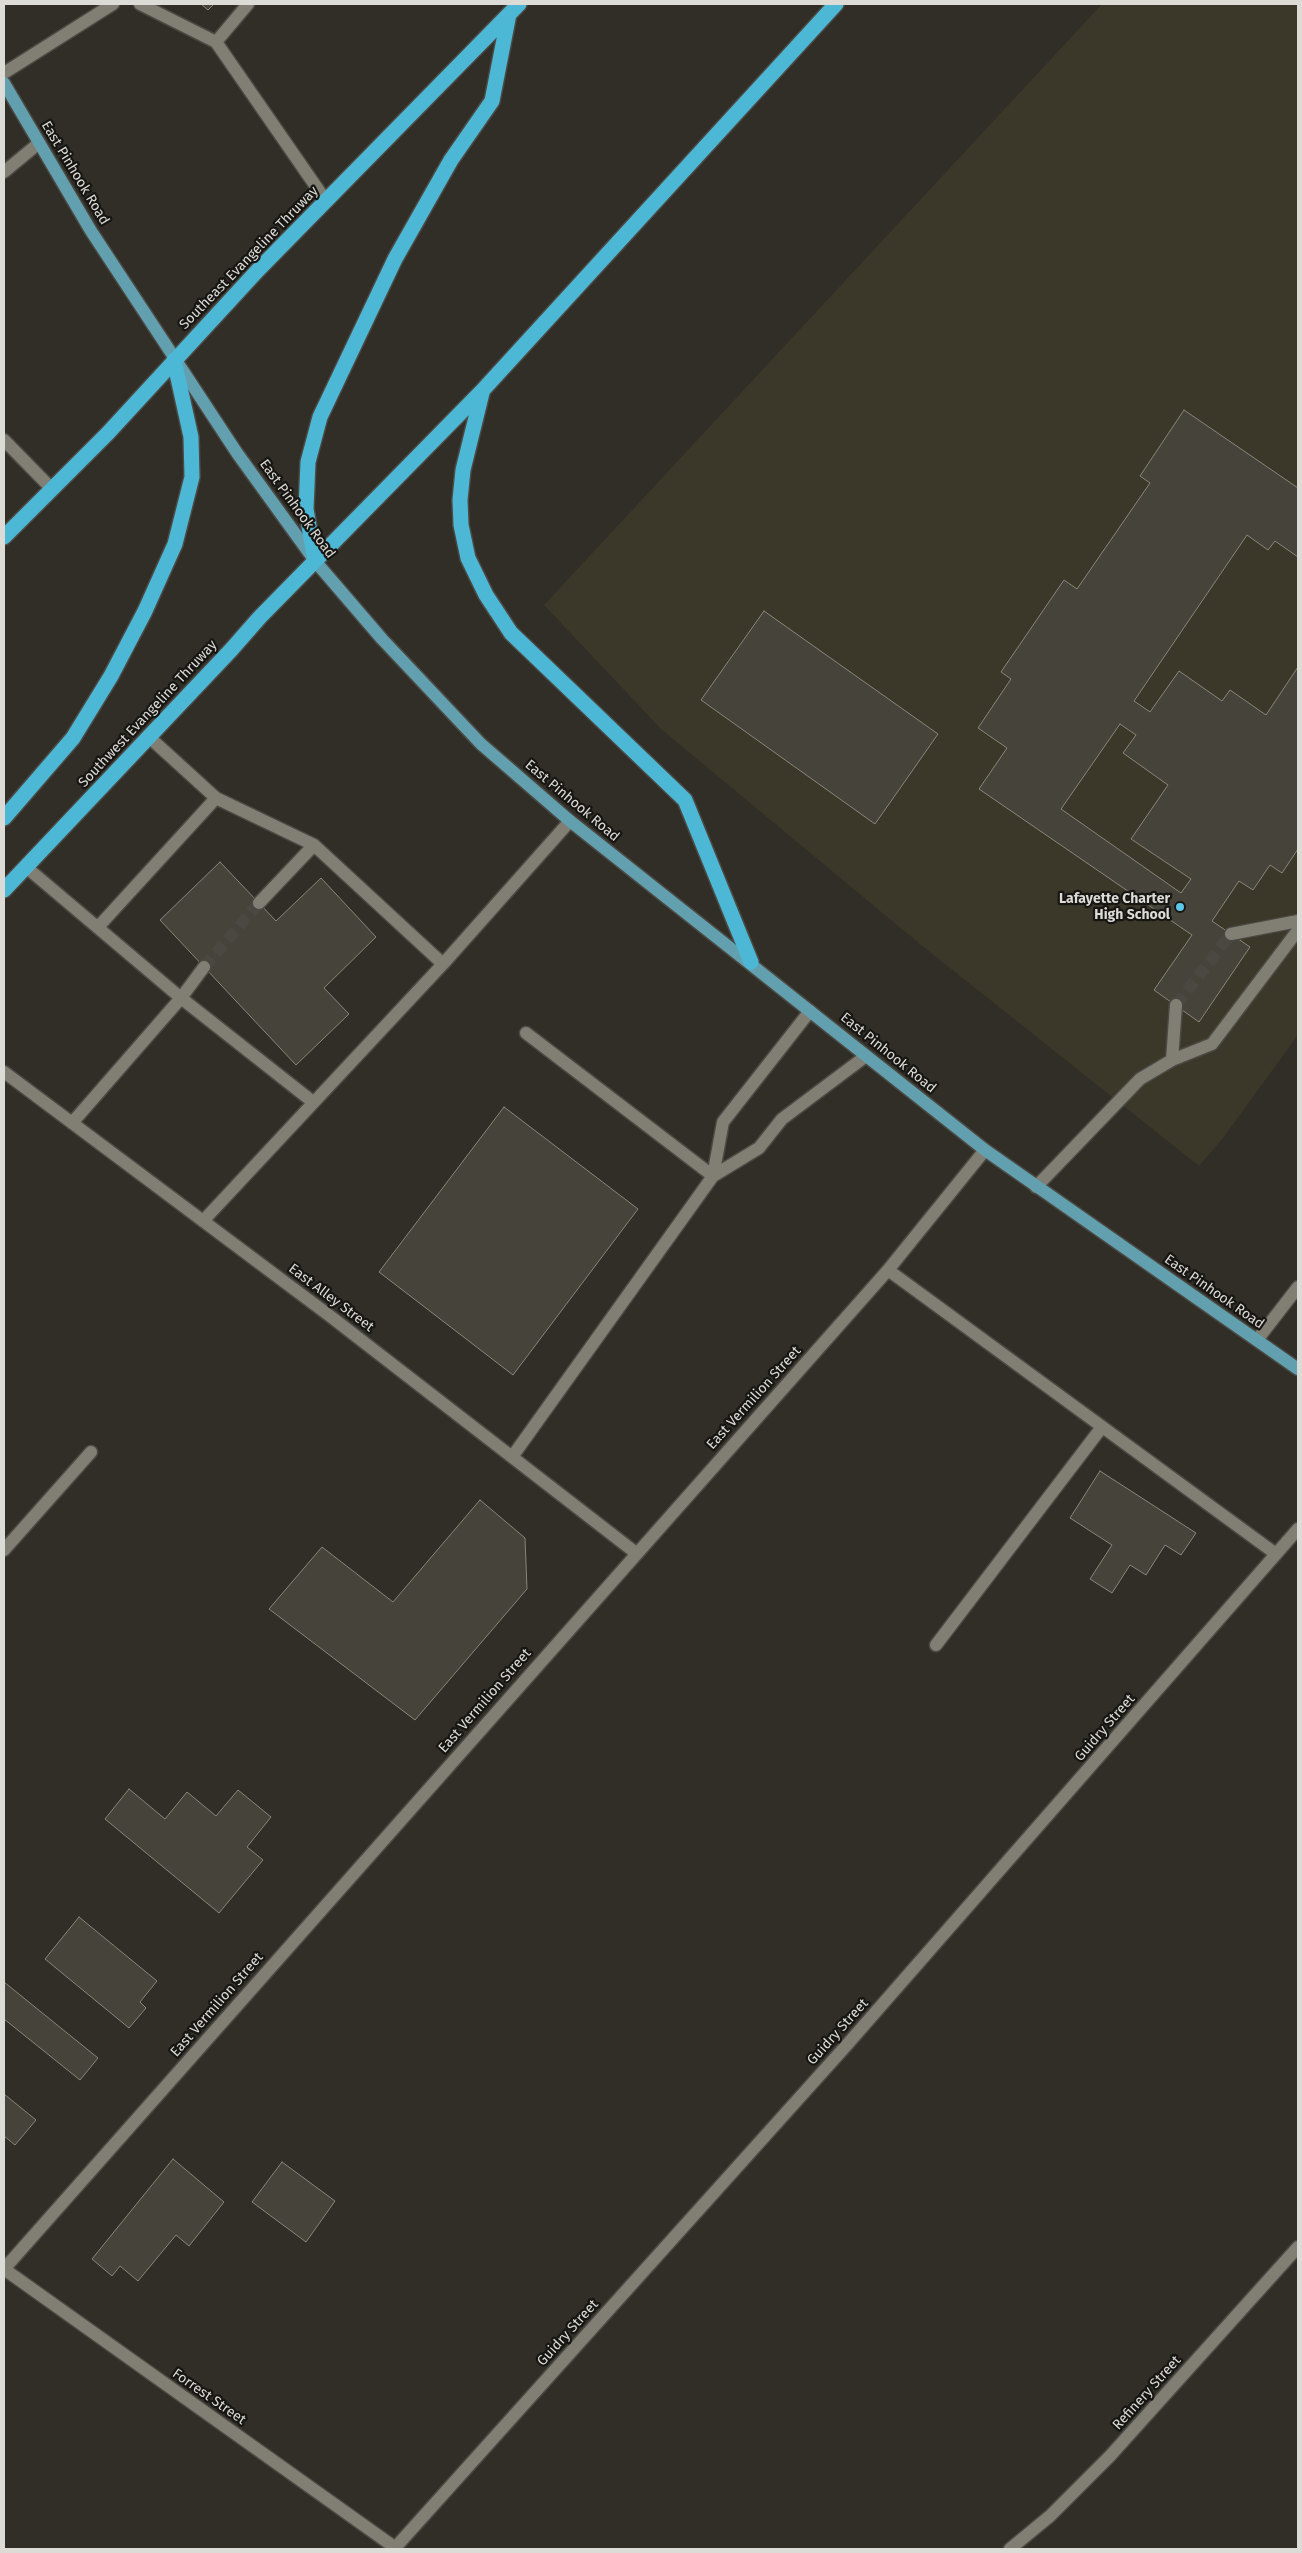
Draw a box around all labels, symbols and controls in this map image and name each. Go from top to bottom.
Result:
street label: East Pinhook Road [37,118,113,228]
street label: Southeast Evangeline Thruway [176,183,322,333]
street label: East Pinhook Road [255,456,339,562]
street label: Southwest Evangeline Thruway [75,637,221,791]
street label: East Pinhook Road [521,757,623,845]
place label: Lafayette Charter High School [1059,891,1170,924]
marker: Lafayette Charter High School [1174,901,1186,913]
street label: East Pinhook Road [837,1009,939,1097]
street label: East Pinhook Road [1161,1251,1267,1333]
street label: East Alley Street [285,1260,377,1336]
street label: East Vermilion Street [703,1343,805,1453]
street label: East Vermilion Street [435,1645,535,1757]
street label: Guidry Street [1071,1691,1139,1765]
street label: East Vermilion Street [167,1949,267,2061]
street label: Guidry Street [804,1995,872,2069]
street label: Guidry Street [534,2296,602,2370]
street label: Refinery Street [1109,2353,1185,2433]
street label: Forrest Street [169,2365,249,2429]

